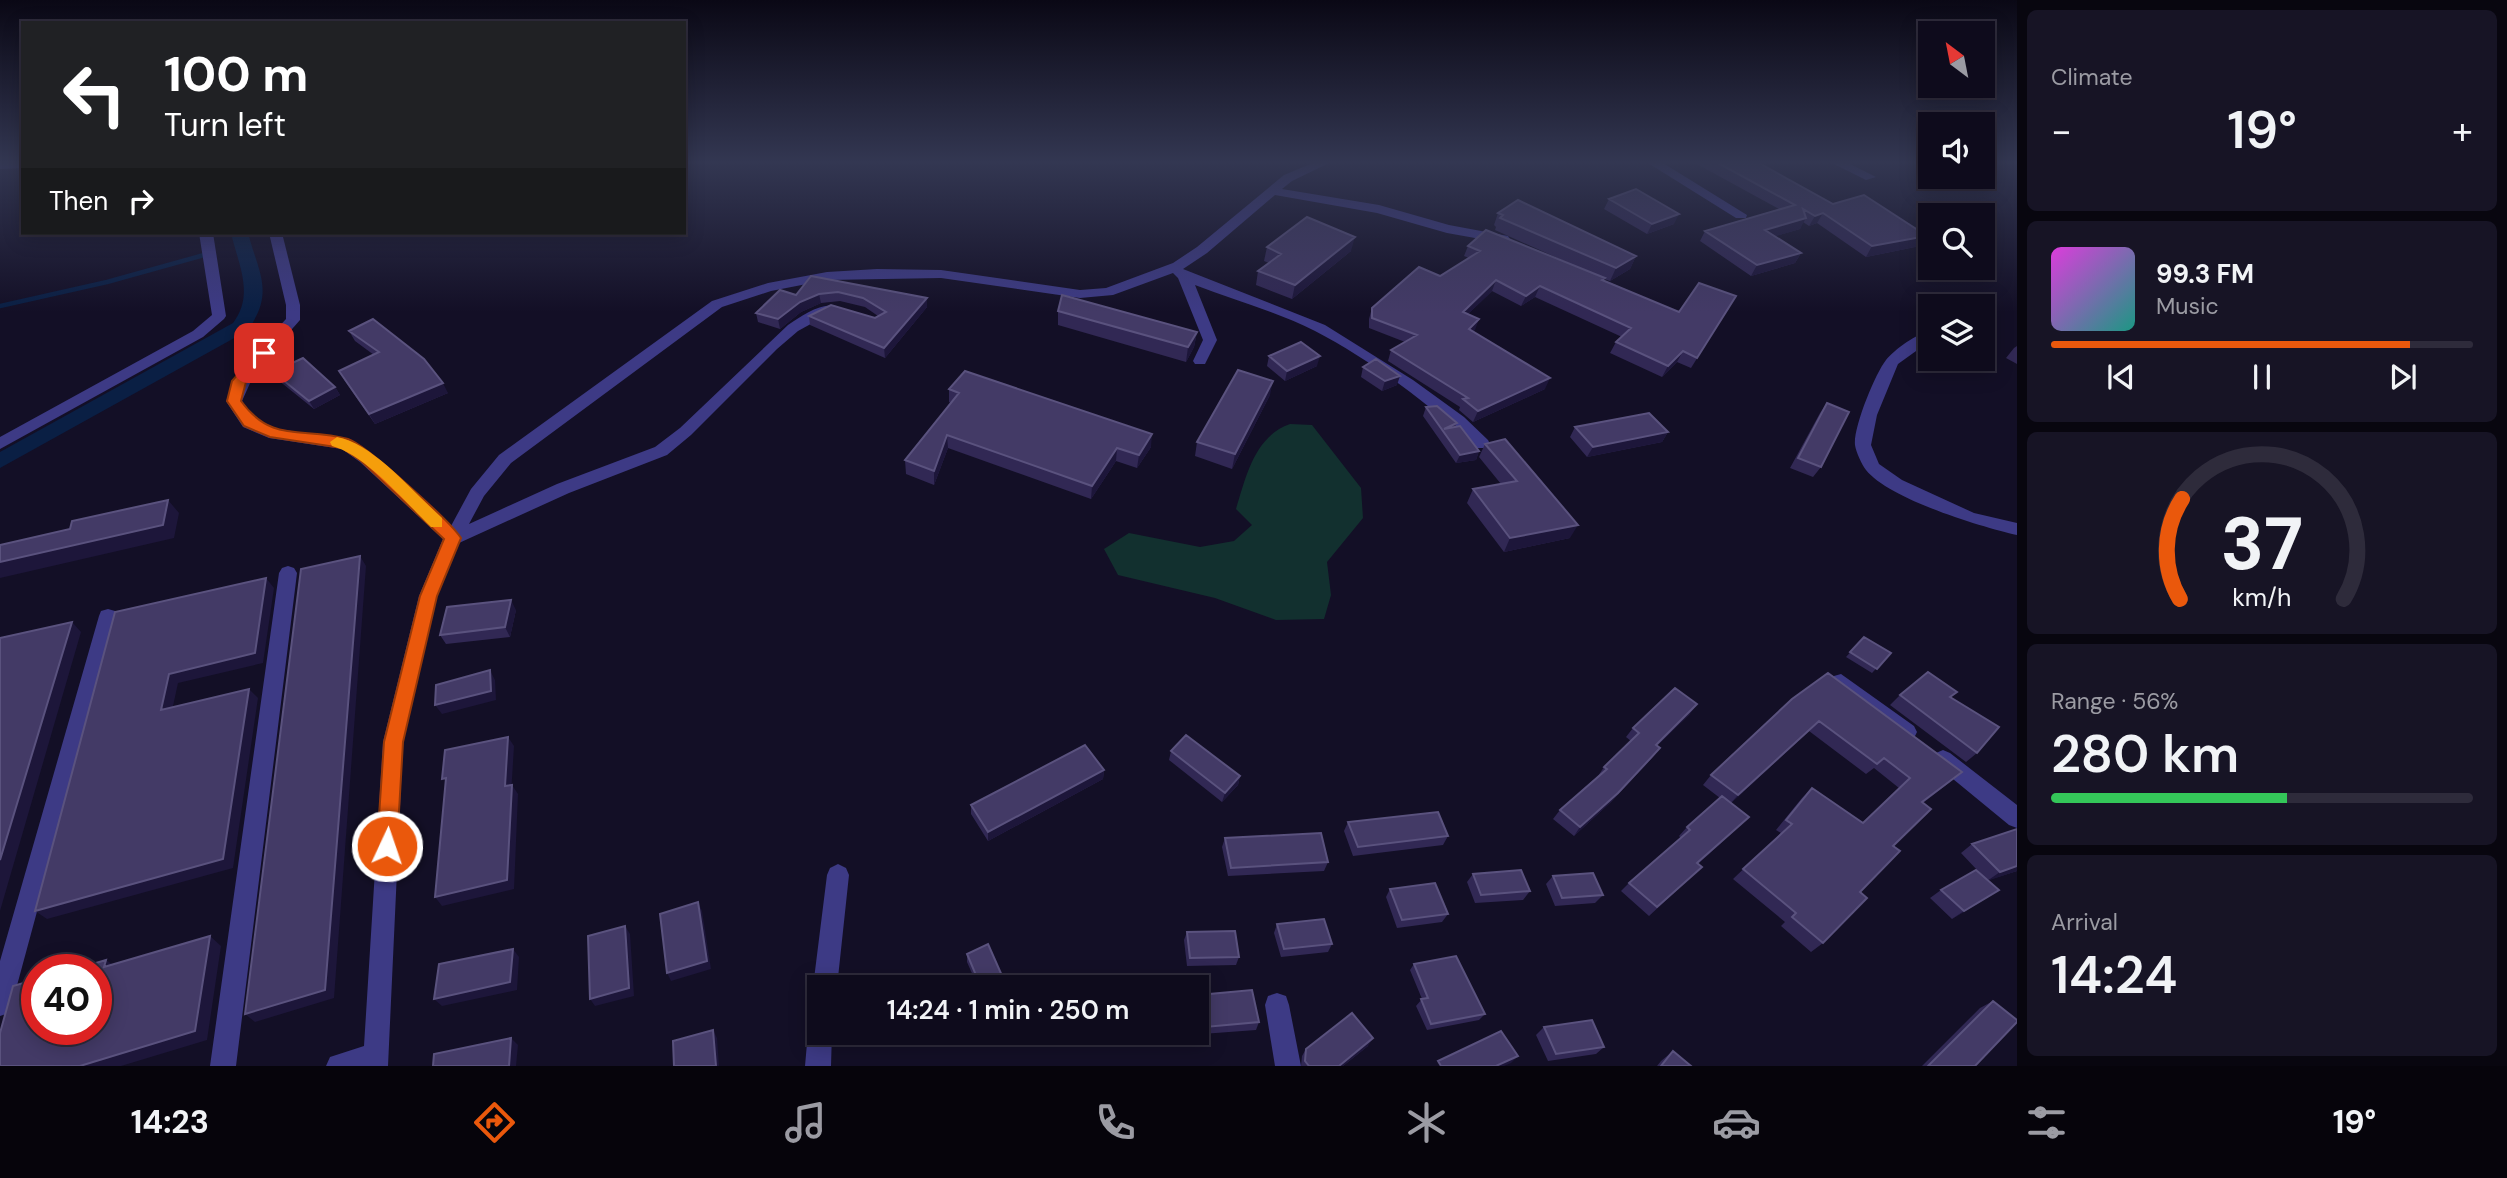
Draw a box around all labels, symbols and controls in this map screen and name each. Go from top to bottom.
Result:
north arrow [1918,21,1995,98]
map controls [1918,21,1995,371]
text: 100 m [164,42,308,106]
icon: left [49,49,140,140]
text: Climate [2051,62,2133,92]
text: 19° [2227,96,2297,164]
text: Turn left [164,104,286,146]
text: − [2051,106,2072,156]
text: + [2452,106,2473,156]
button: sound [1918,112,1995,189]
icon: right [122,182,160,220]
text: Then [49,184,108,218]
button: search [1918,203,1995,280]
text: 99.3 FM [2156,257,2254,291]
text: Music [2156,291,2219,321]
button: layers [1918,294,1995,371]
pin [234,323,294,383]
icon: arrive [245,334,283,372]
icon: previous [2102,358,2140,396]
icon: pause [2243,358,2281,396]
icon: next [2384,358,2422,396]
text: 37 [2221,497,2303,592]
text: km/h [2232,581,2292,614]
text: Range · 56% [2051,686,2178,716]
text: 280 km [2051,720,2239,788]
position arrow [350,809,424,883]
text: Arrival [2051,907,2118,937]
text: 14:24 [2051,941,2177,1009]
speed limit sign: 40 [21,954,112,1045]
text: 14:24 · 1 min · 250 m [887,993,1129,1027]
icon: directions [470,1098,519,1147]
icon: music [781,1098,830,1147]
icon: phone [1091,1098,1140,1147]
icon: climate [1402,1098,1451,1147]
icon: car [1712,1098,1761,1147]
icon: filters [2022,1098,2071,1147]
text: 14:23 [131,1101,209,1143]
text: 19° [2333,1101,2376,1143]

